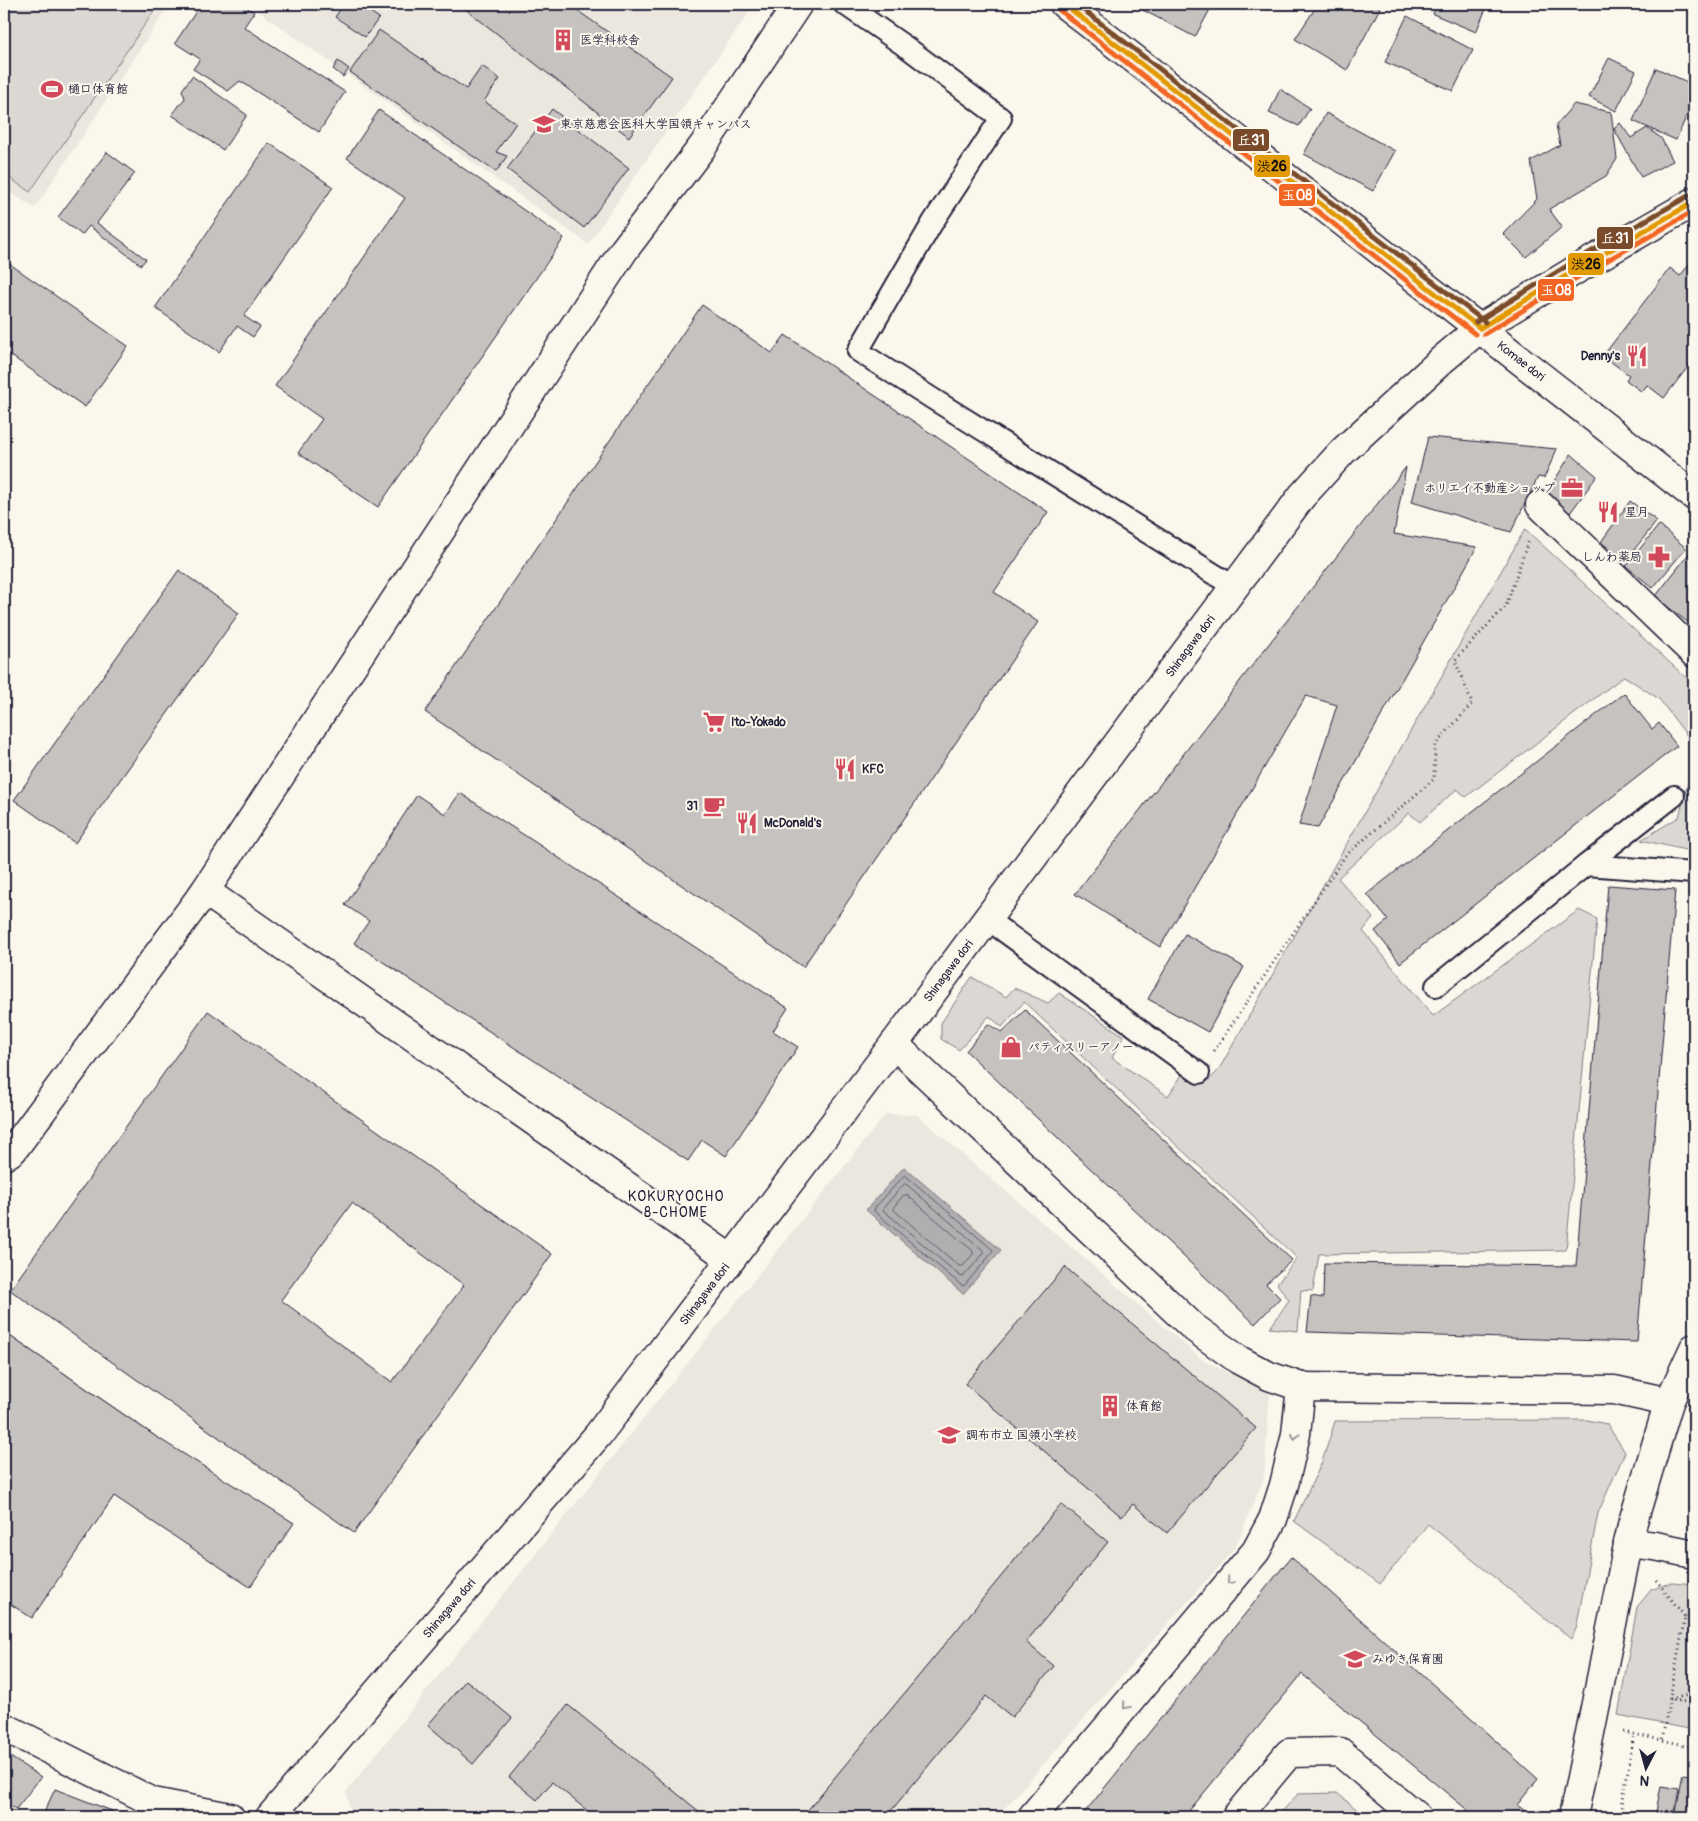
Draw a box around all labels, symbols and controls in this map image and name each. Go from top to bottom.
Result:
building icon: 医学科校舎 [550,27,576,53]
place label: 医学科校舎 [580,33,640,48]
sports icon: 樋口体育館 [39,76,65,102]
place label: 樋口体育館 [68,82,128,97]
school or university icon: 東京慈恵会医科大学国領キャンパス [531,111,557,137]
place label: 東京慈恵会医科大学国領キャンパス [560,117,752,132]
line badge: 丘31 [1232,128,1270,152]
text: 丘31 [1237,132,1265,149]
line badge: 渋26 [1253,154,1291,178]
text: 渋26 [1257,158,1287,175]
line badge: 玉08 [1278,183,1316,207]
text: 玉08 [1282,187,1312,204]
line badge: 丘31 [1596,226,1634,250]
text: 丘31 [1601,230,1629,247]
line badge: 渋26 [1567,252,1605,276]
text: 渋26 [1571,256,1601,273]
line badge: 玉08 [1537,278,1575,302]
text: 玉08 [1541,282,1571,299]
street label: Komae dori [1494,338,1548,384]
restaurant icon: Denny's [1624,343,1650,369]
place label: Denny's [1581,349,1621,364]
office icon: ホリエイ不動産ショップ [1559,475,1585,501]
place label: ホリエイ不動産ショップ [1424,481,1555,496]
restaurant icon: 星月 [1595,499,1621,525]
place label: 星月 [1625,505,1649,520]
pharmacy icon: しんわ薬局 [1646,544,1672,570]
place label: しんわ薬局 [1582,550,1642,565]
street label: Shinagawa dori [1162,612,1218,680]
supermarket icon: Ito-Yokado [701,709,727,735]
place label: Ito-Yokado [731,715,786,730]
restaurant icon: KFC [832,756,858,782]
place label: KFC [862,762,884,777]
cafe icon: 31 [701,793,727,819]
place label: 31 [687,799,698,814]
restaurant icon: McDonald's [734,810,760,836]
place label: McDonald's [764,816,822,831]
street label: Shinagawa dori [920,937,976,1005]
shop icon: パティスリーアノー [998,1034,1024,1060]
place label: パティスリーアノー [1028,1040,1134,1055]
district label: KOKURYOCHO 8-CHOME [628,1188,724,1221]
street label: Shinagawa dori [676,1260,733,1328]
building icon: 体育館 [1097,1393,1123,1419]
place label: 体育館 [1126,1399,1162,1414]
school or university icon: 調布市立 国領小学校 [936,1422,962,1448]
place label: 調布市立 国領小学校 [966,1428,1077,1443]
one-way arrow [1290,1431,1300,1440]
street label: Shinagawa dori [419,1576,479,1641]
one-way arrow [1227,1576,1236,1585]
school or university icon: みゆき保育園 [1342,1646,1368,1672]
place label: みゆき保育園 [1372,1652,1444,1667]
one-way arrow [1123,1700,1131,1709]
north arrow [1620,1744,1670,1794]
text: N [1639,1771,1650,1789]

